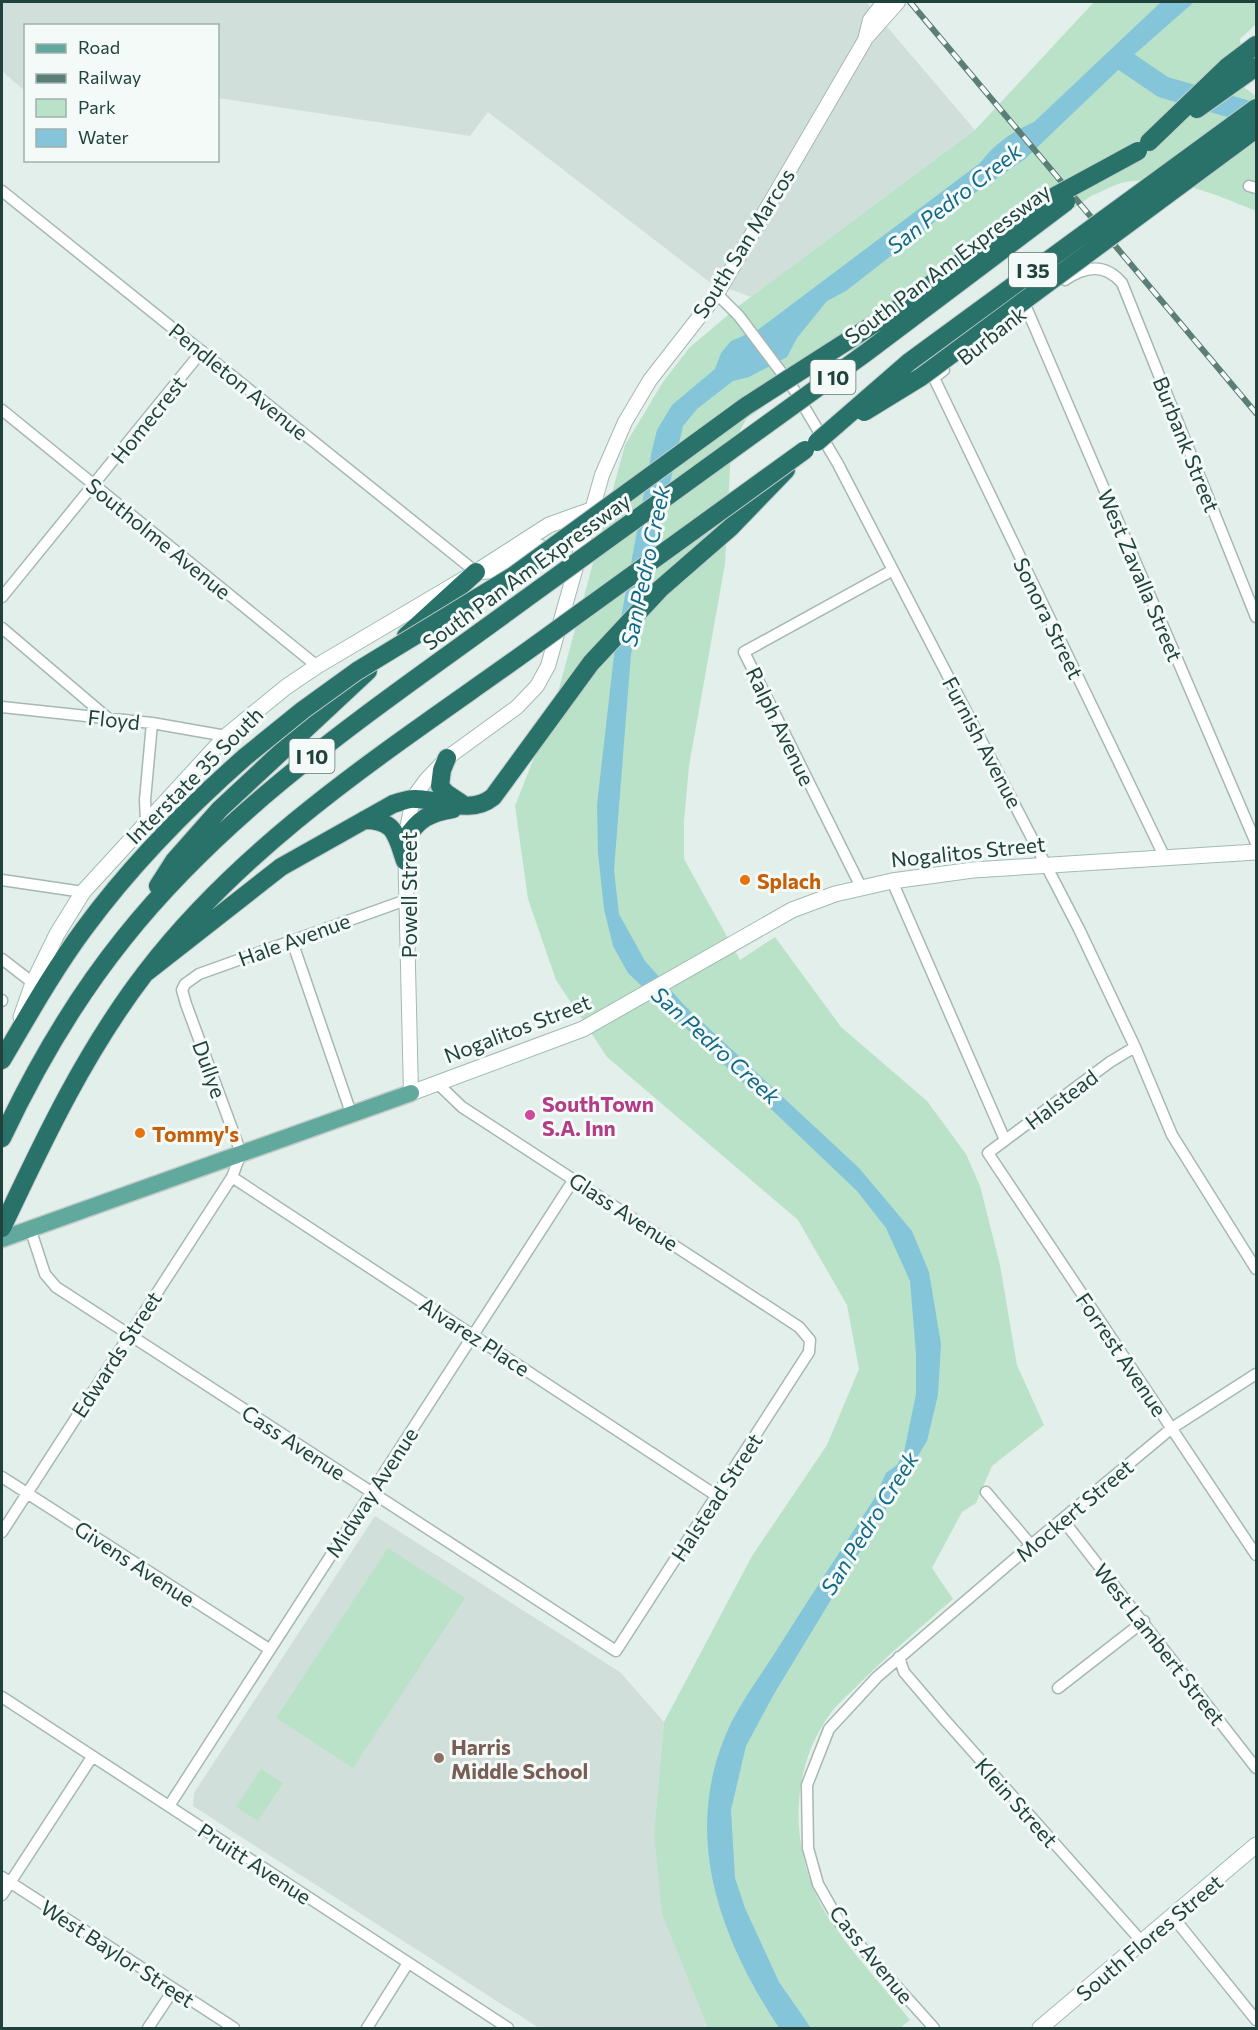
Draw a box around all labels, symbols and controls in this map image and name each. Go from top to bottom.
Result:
legend [24,24,219,162]
text: Road [78,36,120,58]
text: Railway [78,66,141,88]
text: Park [78,96,116,118]
text: Water [78,126,129,148]
water label: San Pedro Creek [881,136,1028,259]
street label: South San Marcos [687,164,799,322]
street label: South Pan Am Expressway [839,178,1055,348]
road number: I 35 [1009,253,1057,287]
street label: Burbank [952,300,1030,370]
street label: Pendleton Avenue [165,317,313,445]
road number: I 10 [810,360,856,394]
street label: Homecrest [105,370,191,468]
street label: Burbank Street [1148,373,1226,515]
street label: Southolme Avenue [82,472,236,604]
water label: San Pedro Creek [615,482,675,649]
street label: West Zavalla Street [1093,485,1189,665]
street label: South Pan Am Expressway [417,487,635,655]
street label: Sonora Street [1009,553,1089,683]
street label: Ralph Avenue [742,663,820,789]
street label: Furnish Avenue [938,672,1028,812]
street label: Interstate 35 South [120,701,268,849]
street label: Floyd [87,704,141,734]
road number: I 10 [290,739,334,773]
street label: Nogalitos Street [890,830,1046,872]
street label: Powell Street [396,832,421,958]
place label: Splach [757,868,821,893]
marker: Splach [738,873,752,887]
street label: Hale Avenue [235,907,353,971]
water label: San Pedro Creek [646,980,787,1110]
street label: Nogalitos Street [440,989,594,1067]
street label: Dullye [188,1037,232,1101]
street label: Halstead [1020,1064,1102,1134]
place label: SouthTown S.A. Inn [542,1091,654,1140]
marker: SouthTown S.A. Inn [523,1108,537,1122]
place label: Tommy's [152,1121,239,1146]
marker: Tommy's [133,1126,147,1140]
street label: Glass Avenue [565,1167,683,1255]
street label: Edwards Street [66,1286,166,1422]
street label: Forrest Avenue [1071,1287,1173,1421]
street label: Alvarez Place [415,1291,535,1381]
street label: Cass Avenue [238,1399,350,1485]
street label: Midway Avenue [320,1422,422,1562]
street label: Halstead Street [665,1428,767,1566]
water label: San Pedro Creek [814,1446,924,1599]
street label: Mockert Street [1010,1454,1138,1566]
street label: Givens Avenue [70,1515,200,1611]
street label: West Lambert Street [1089,1558,1231,1730]
place label: Harris Middle School [451,1734,588,1783]
marker: Harris Middle School [432,1751,446,1765]
street label: Klein Street [970,1752,1064,1852]
street label: Pruitt Avenue [194,1817,316,1909]
street label: South Flores Street [1071,1869,1227,2005]
street label: West Baylor Street [37,1894,199,2012]
street label: Cass Avenue [825,1900,919,2008]

